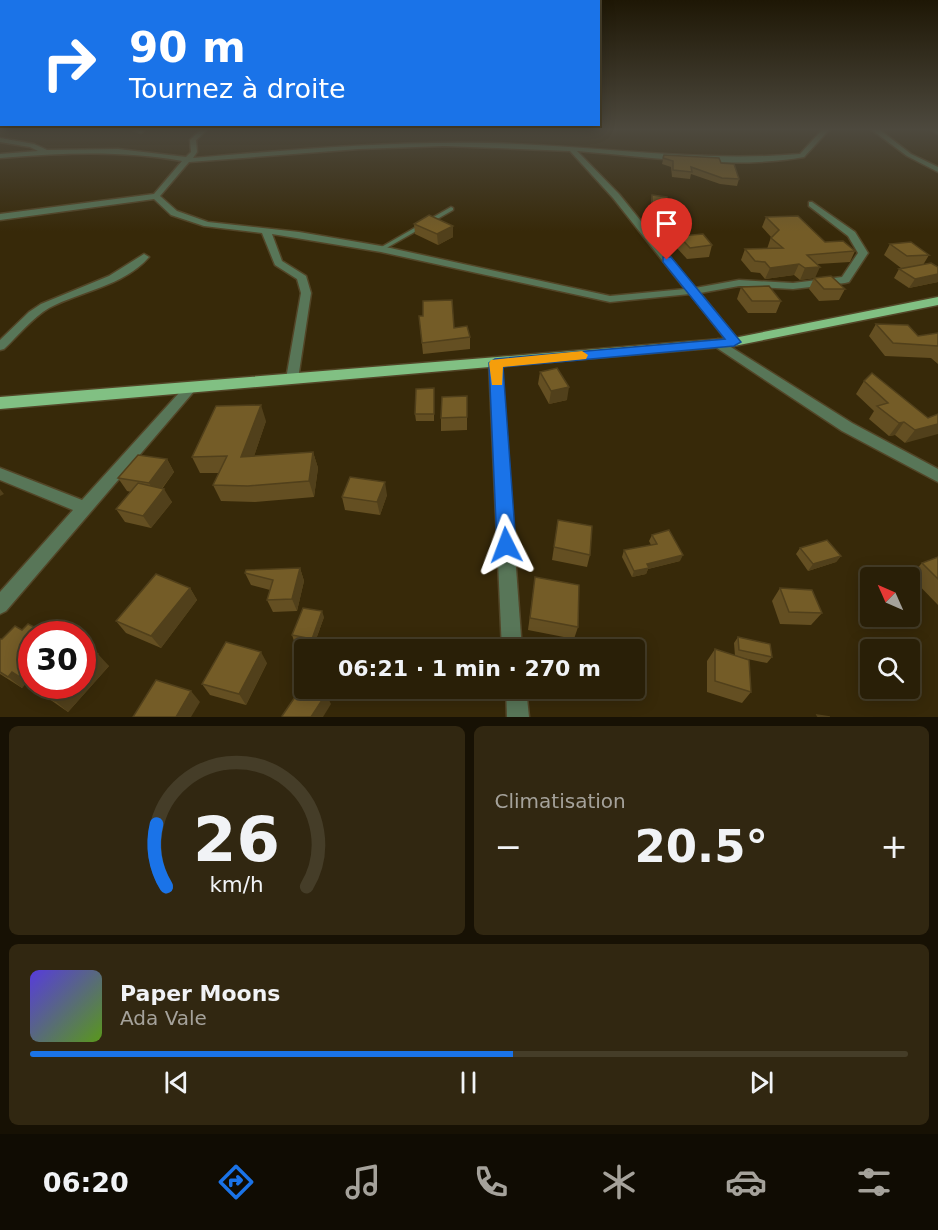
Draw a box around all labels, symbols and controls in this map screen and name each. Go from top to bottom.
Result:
text: 90 m [129,23,246,72]
icon: right [30,24,108,102]
text: Tournez à droite [129,73,346,104]
pin [641,198,692,260]
icon: arrive [650,207,683,240]
position arrow [474,513,538,577]
north arrow [860,567,920,627]
map controls [860,567,920,699]
speed limit sign: 30 [18,621,96,699]
button: search [860,639,920,699]
text: 06:21 · 1 min · 270 m [338,656,601,681]
text: Climatisation [495,789,626,813]
text: 26 [193,803,280,876]
text: 20.5° [634,820,768,873]
text: − [495,827,522,866]
text: + [880,827,908,866]
text: km/h [210,873,264,898]
text: Paper Moons [120,981,280,1006]
text: Ada Vale [120,1006,207,1030]
icon: previous [160,1066,193,1099]
icon: pause [452,1066,485,1099]
icon: next [745,1066,778,1099]
icon: directions [215,1161,257,1203]
icon: music [342,1161,384,1203]
icon: phone [470,1161,512,1203]
icon: climate [598,1161,640,1203]
icon: car [725,1161,767,1203]
icon: filters [853,1161,895,1203]
text: 06:20 [43,1167,129,1198]

